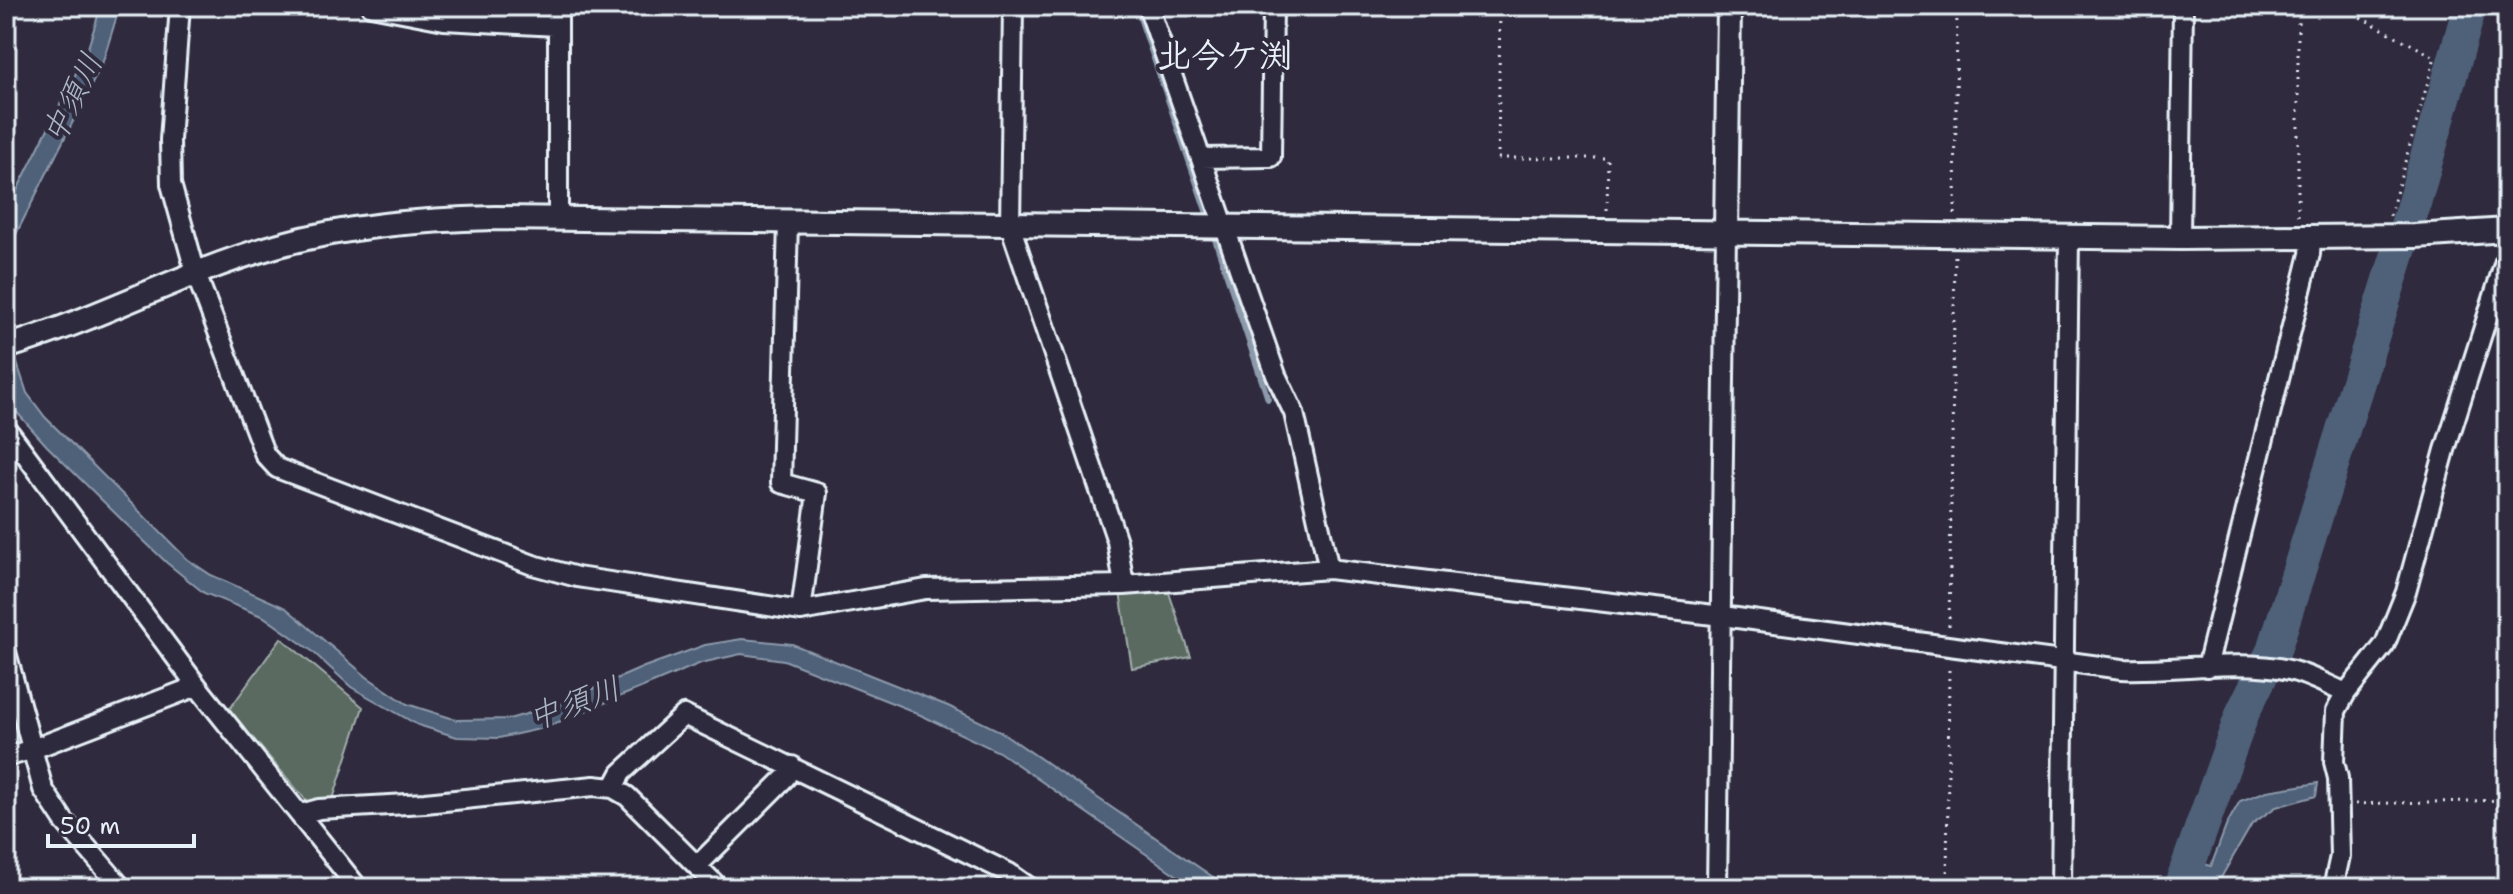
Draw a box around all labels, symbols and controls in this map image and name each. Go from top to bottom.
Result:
district label: 北今ケ渕 [1157,32,1293,78]
water label: 中須川 [31,45,112,150]
water label: 中須川 [521,666,626,739]
scale bar [48,798,194,848]
text: 50 m [60,810,120,842]

